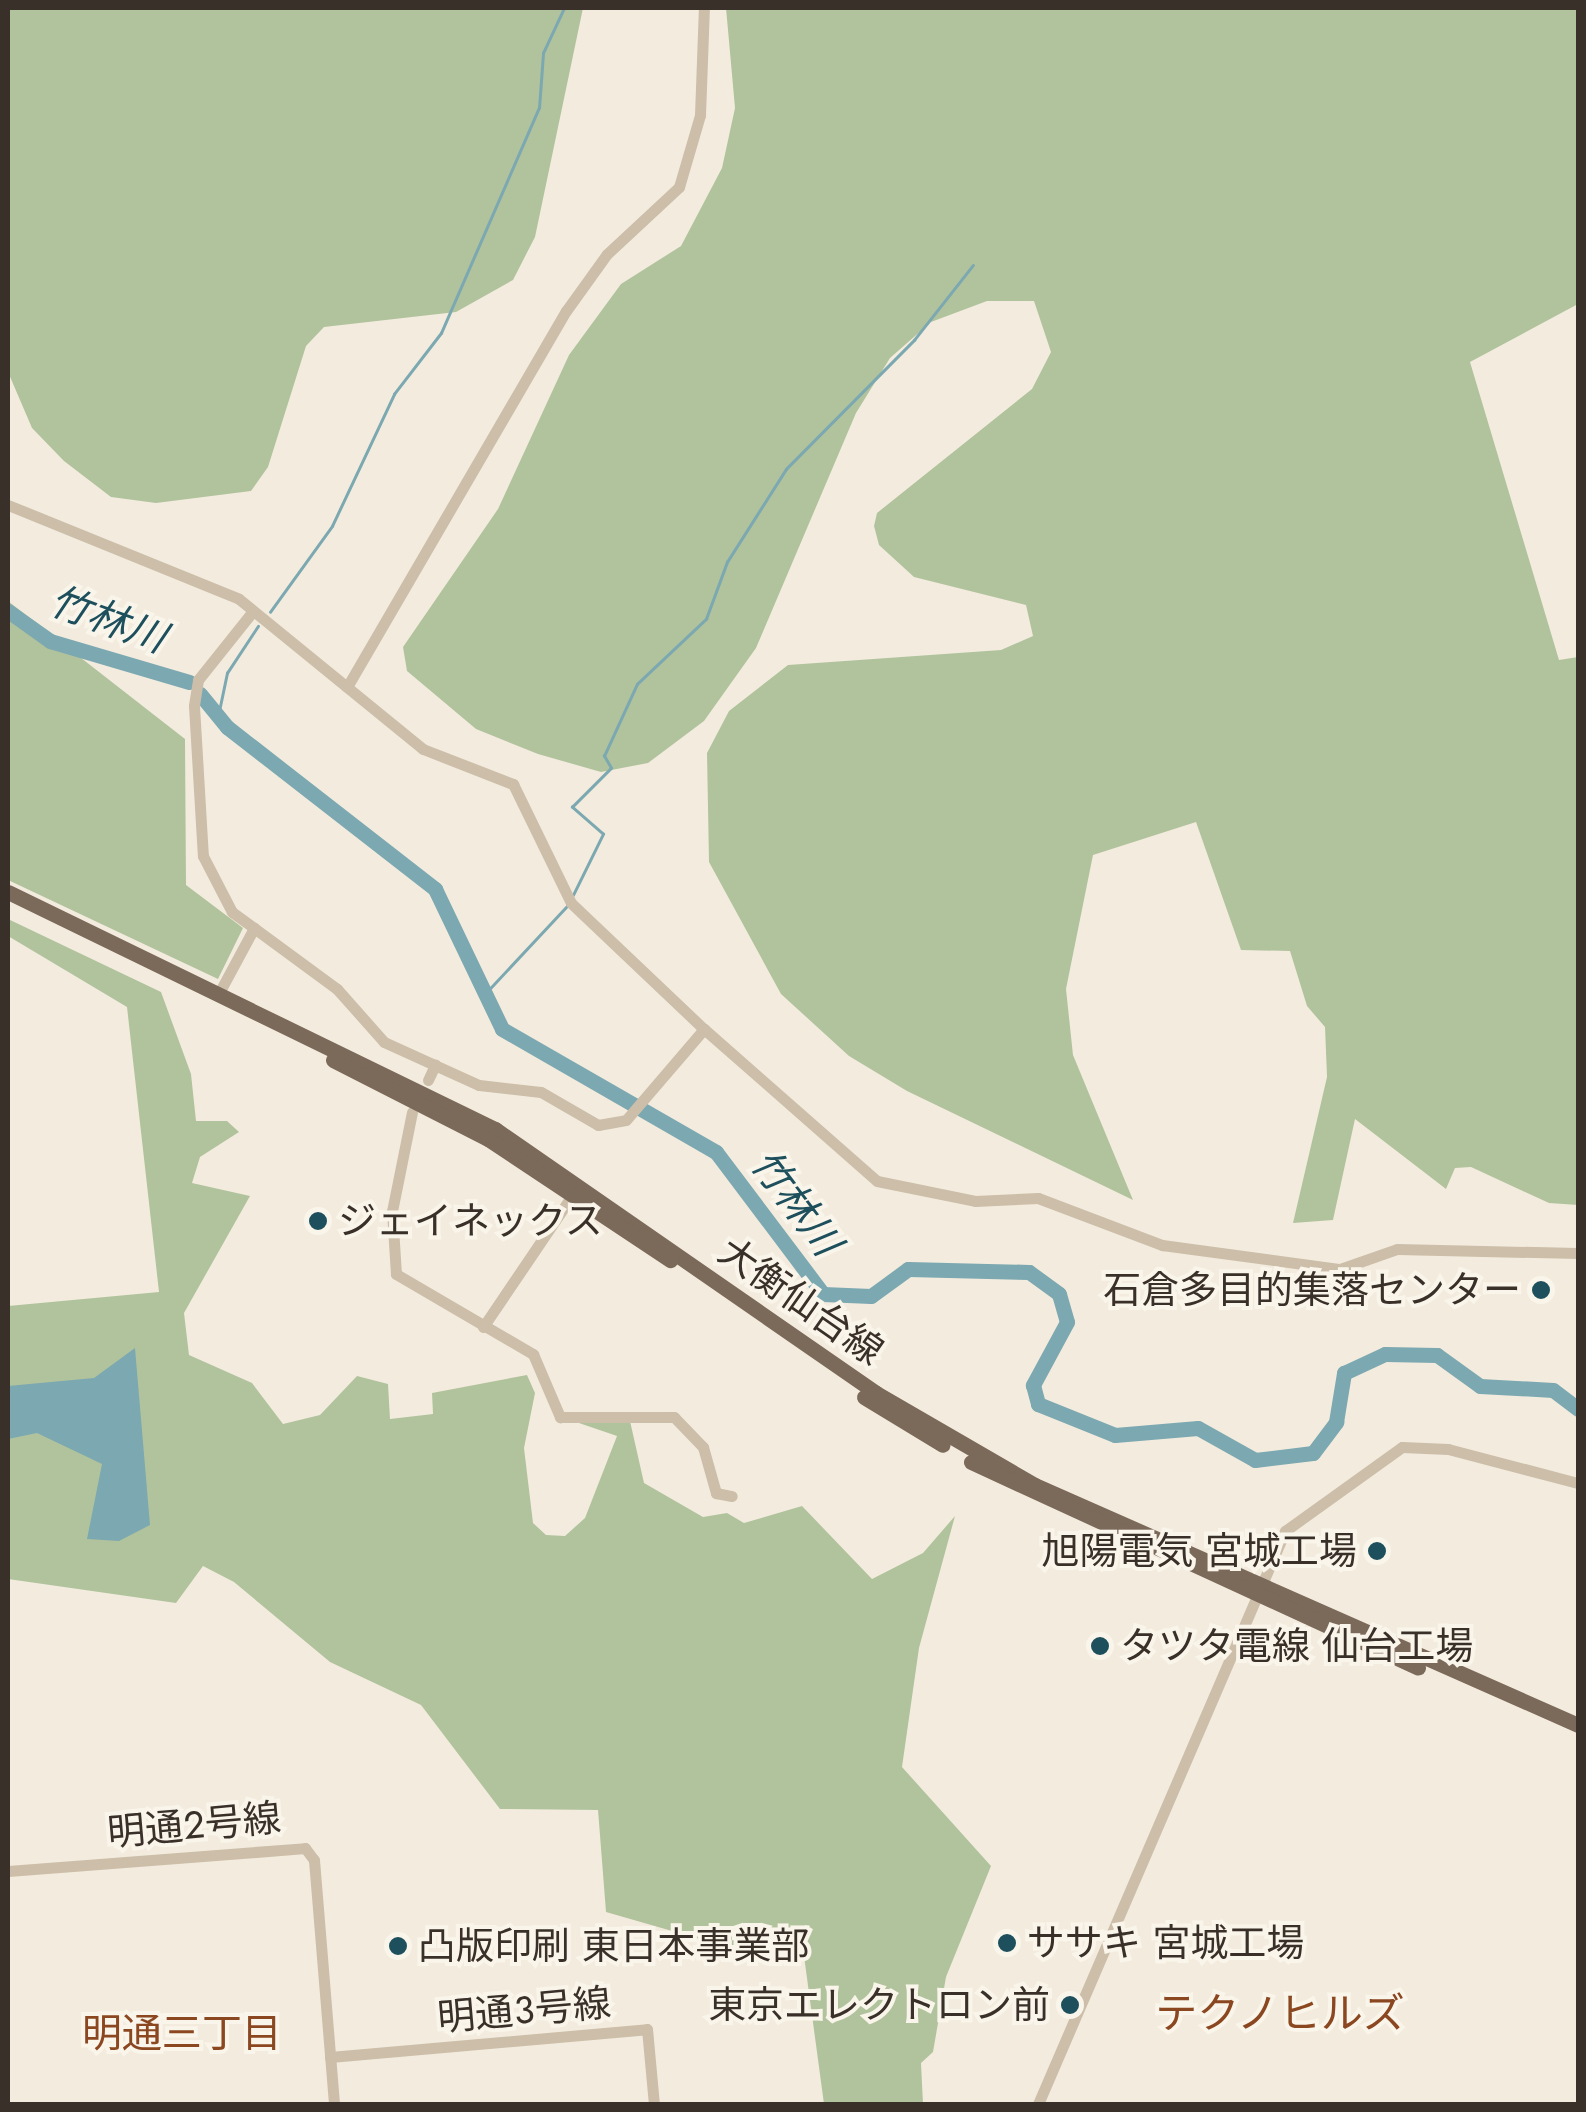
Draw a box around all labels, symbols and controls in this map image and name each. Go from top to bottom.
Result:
water label: 竹林川 [43,576,173,662]
water label: 竹林川 [741,1140,851,1264]
place label: ジェイネックス [338,1198,604,1244]
marker: ジェイネックス [307,1210,329,1232]
street label: 大衡仙台線 [710,1228,892,1374]
place label: 石倉多目的集落センター [1103,1267,1521,1313]
marker: 石倉多目的集落センター [1530,1279,1552,1301]
place label: 旭陽電気 宮城工場 [1042,1528,1357,1574]
marker: 旭陽電気 宮城工場 [1366,1540,1388,1562]
place label: タツタ電線 仙台工場 [1120,1623,1473,1669]
marker: タツタ電線 仙台工場 [1089,1635,1111,1657]
street label: 明通２号線 [105,1795,283,1855]
place label: ササキ 宮城工場 [1027,1920,1304,1966]
place label: 凸版印刷 東日本事業部 [418,1923,809,1969]
marker: ササキ 宮城工場 [996,1932,1018,1954]
marker: 凸版印刷 東日本事業部 [387,1935,409,1957]
street label: 明通３号線 [435,1980,613,2040]
place label: 東京エレクトロン前 [708,1982,1050,2028]
district label: テクノヒルズ [1154,1989,1406,2039]
marker: 東京エレクトロン前 [1059,1994,1081,2016]
district label: 明通三丁目 [82,2009,282,2057]

